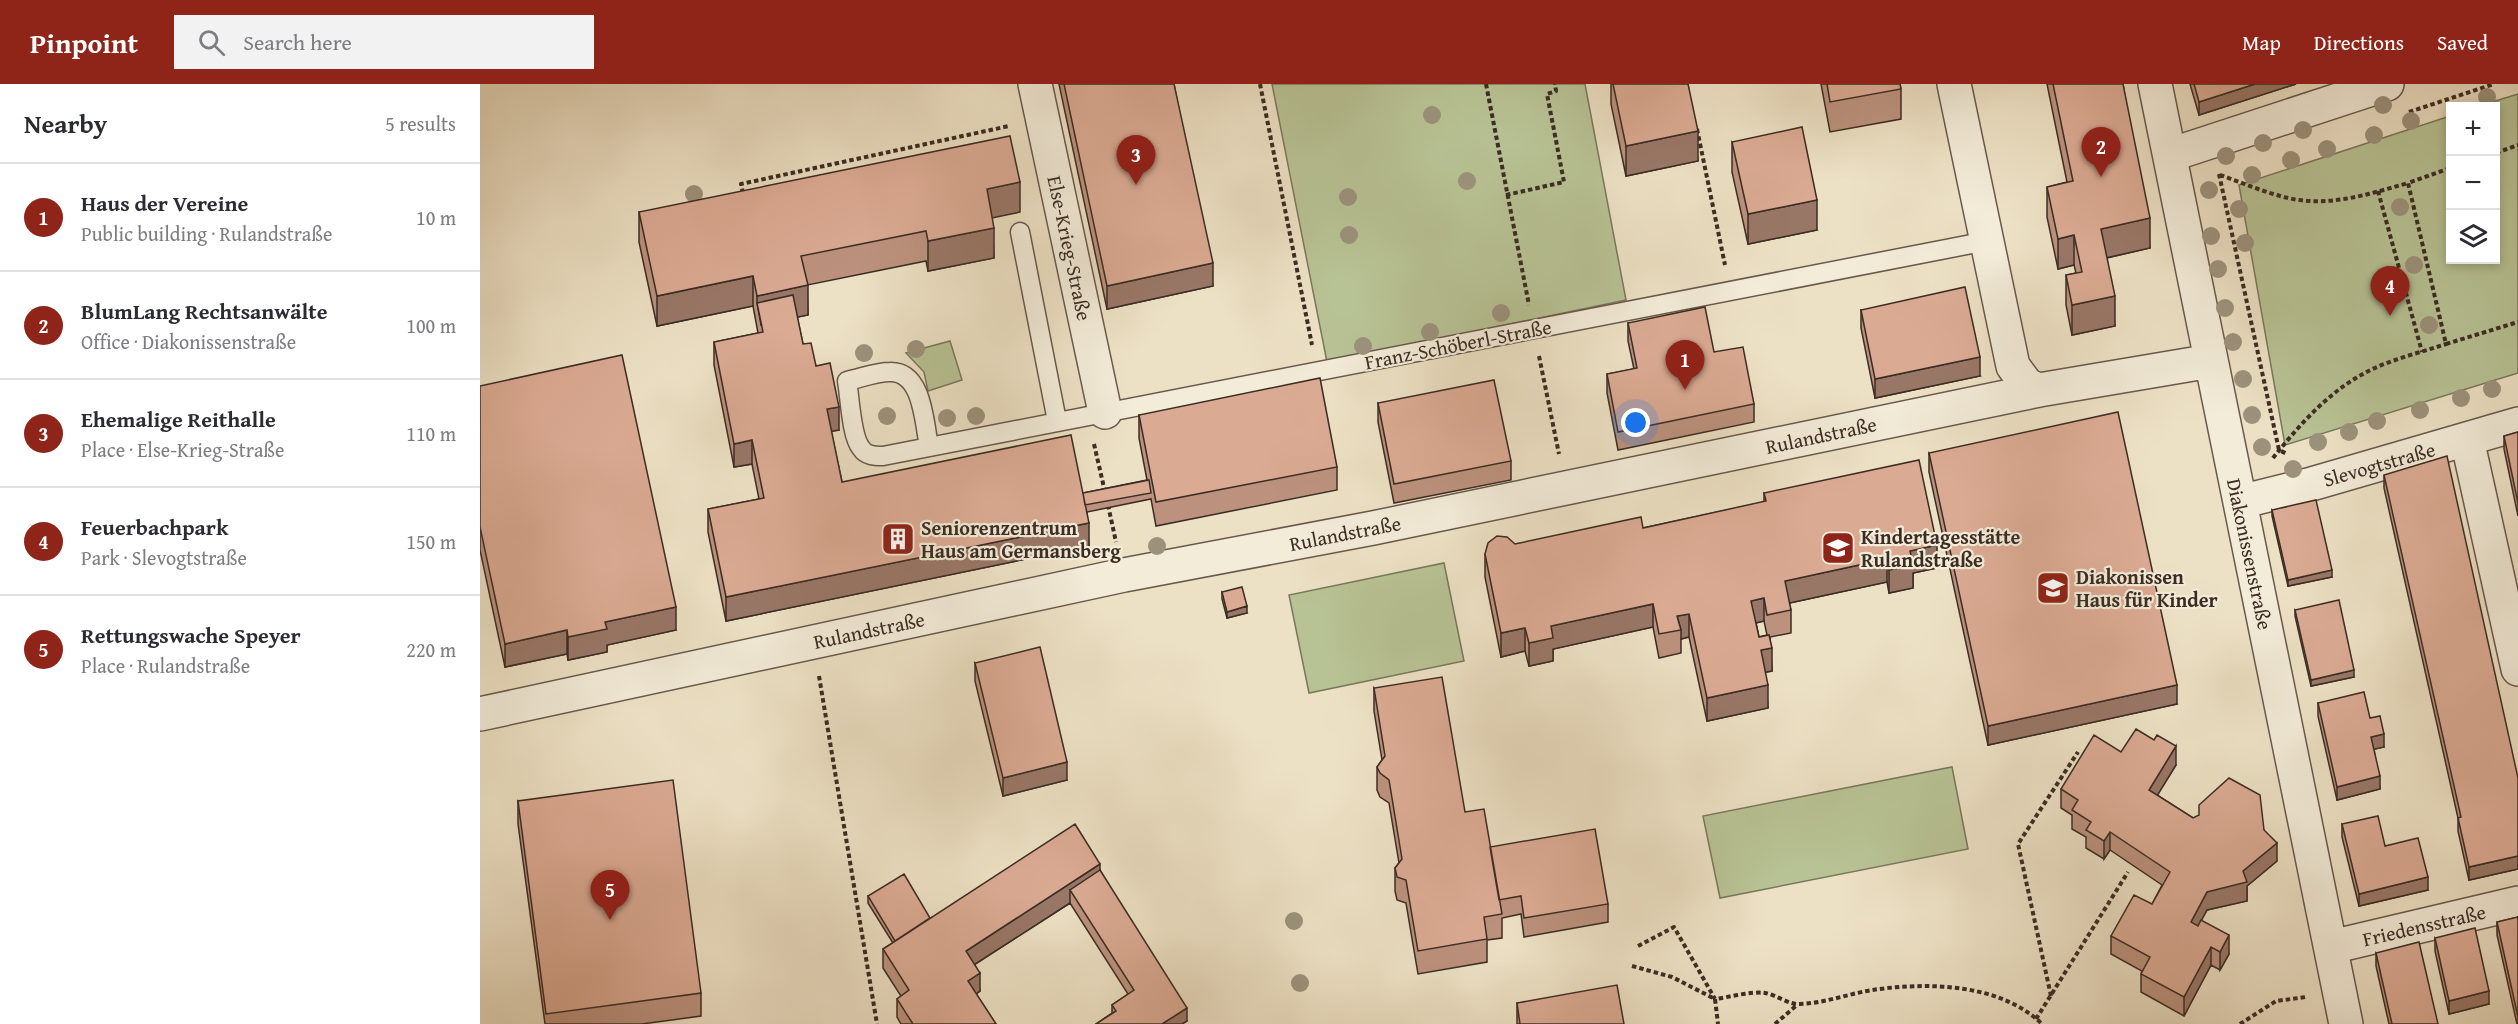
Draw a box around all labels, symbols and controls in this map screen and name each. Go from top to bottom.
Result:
search box [174,15,594,69]
text: Pinpoint [30,22,138,63]
icon: search [195,26,228,59]
text: Search here [243,26,352,58]
text: Map [2242,27,2281,58]
text: Directions [2314,27,2404,58]
text: Saved [2437,27,2488,58]
map controls [2446,102,2500,264]
button: + [2446,102,2500,156]
text: Nearby [24,104,107,143]
text: 5 results [385,109,456,138]
pin: 2 [2082,128,2120,177]
pin: 3 [1116,135,1156,185]
button: − [2446,156,2500,210]
street label: Else-Krieg-Straße [1041,173,1099,323]
text: Haus der Vereine [81,187,248,219]
text: 1 [38,203,49,232]
text: 10 m [416,203,456,232]
button: layers [2446,210,2500,264]
text: Public building · Rulandstraße [81,219,332,248]
pin: 4 [2370,266,2410,316]
text: BlumLang Rechtsanwälte [81,295,327,327]
text: 2 [38,311,49,340]
text: 100 m [406,311,456,340]
street label: Franz-Schöberl-Straße [1362,312,1554,376]
text: Office · Diakonissenstraße [81,327,296,356]
pin: 1 [1666,340,1704,390]
text: Ehemalige Reithalle [81,403,276,435]
your location [1621,408,1650,437]
street label: Rulandstraße [1763,409,1879,461]
text: 3 [38,419,49,448]
text: 110 m [406,419,456,448]
street label: Slevogtstraße [2320,434,2438,494]
text: Place · Else-Krieg-Straße [81,435,284,464]
street label: Diakonissenstraße [2220,476,2280,632]
street label: Rulandstraße [1287,508,1403,558]
text: Feuerbachpark [81,511,228,543]
place label: Seniorenzentrum Haus am Germansberg [921,513,1121,565]
building icon: Seniorenzentrum Haus am Germansberg [880,521,916,557]
place label: Kindertagesstätte Rulandstraße [1861,522,2020,574]
text: 4 [38,527,49,556]
text: 150 m [406,527,456,556]
school or university icon: Kindertagesstätte Rulandstraße [1820,530,1856,566]
text: Park · Slevogtstraße [81,543,247,572]
place label: Diakonissen Haus für Kinder [2076,562,2218,614]
school or university icon: Diakonissen Haus für Kinder [2035,570,2071,606]
street label: Rulandstraße [811,604,927,656]
text: Rettungswache Speyer [81,619,301,651]
text: 5 [38,635,49,664]
text: 220 m [406,635,456,664]
text: Place · Rulandstraße [81,651,250,680]
pin: 5 [590,870,630,920]
street label: Friedensstraße [2359,897,2489,953]

